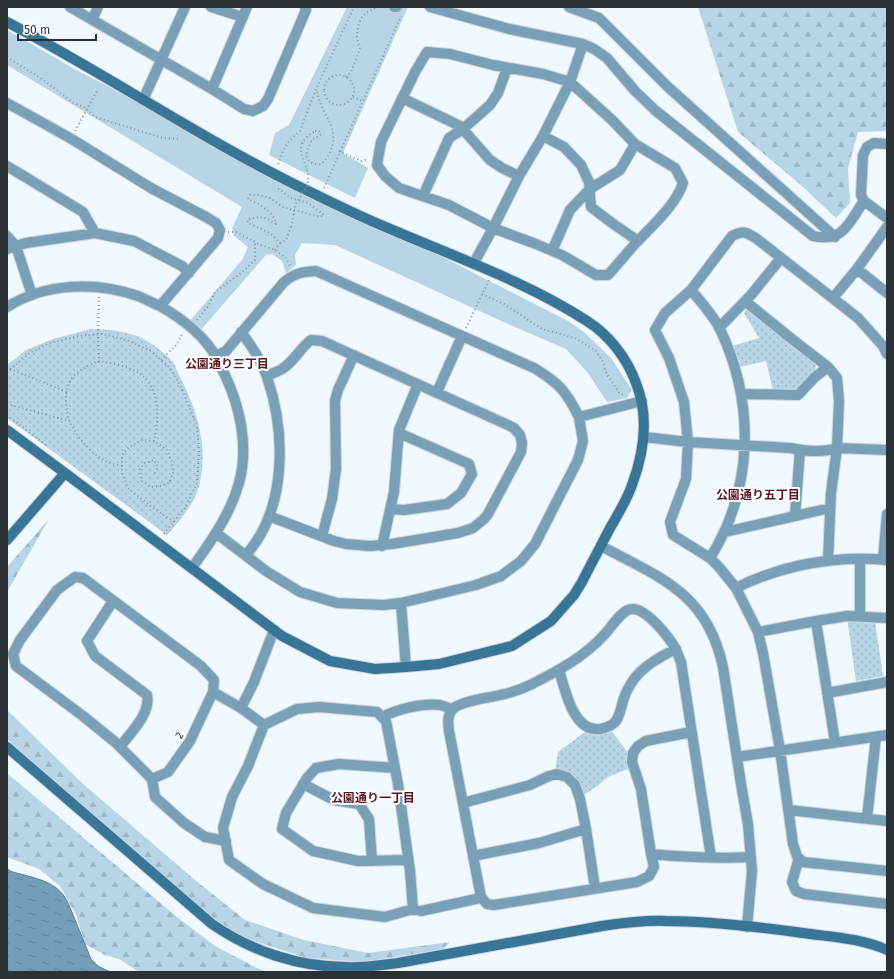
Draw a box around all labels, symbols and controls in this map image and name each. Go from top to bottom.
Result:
scale bar [18,16,96,42]
text: 50 m [24,23,50,37]
district label: 公園通り三丁目 [185,357,269,371]
district label: 公園通り五丁目 [716,488,800,502]
street label: 2 [172,730,186,741]
district label: 公園通り一丁目 [331,791,415,805]

